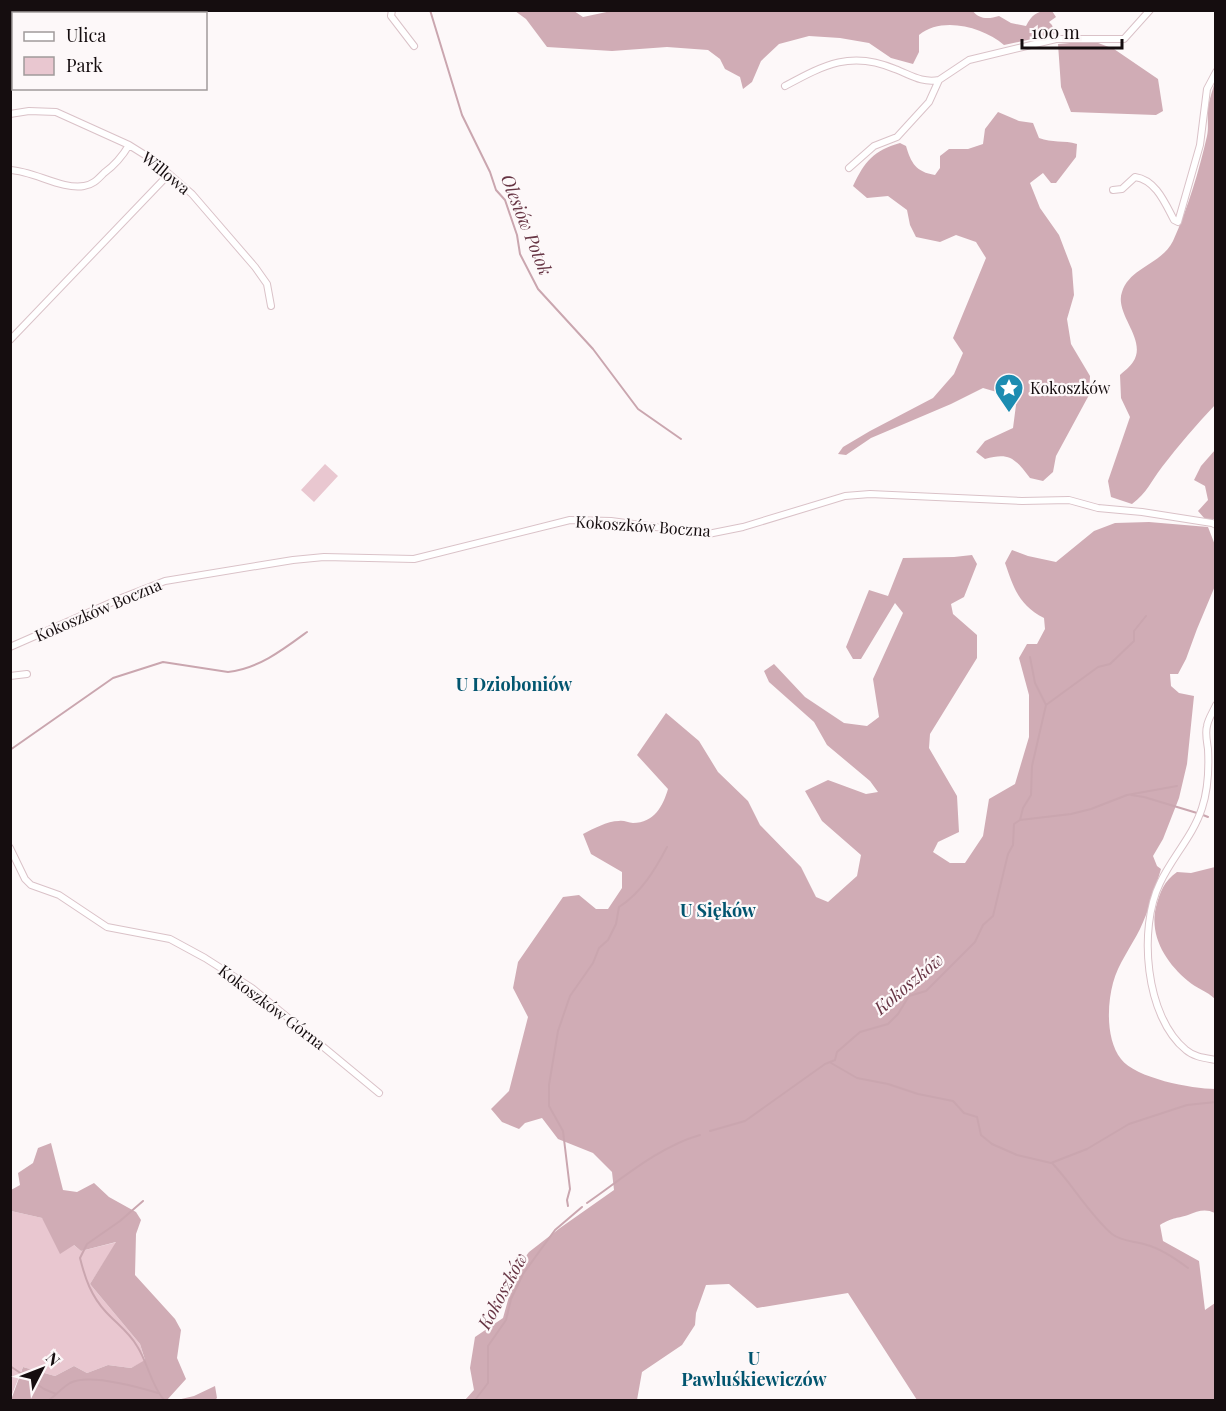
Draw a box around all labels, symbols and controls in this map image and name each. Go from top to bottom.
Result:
legend [12,12,207,90]
scale bar [1022,12,1122,50]
text: 100 m [1031,20,1080,44]
text: Ulica [66,23,106,47]
text: Park [66,53,103,77]
street label: Willowa [137,146,195,199]
water label: Olesiów Potok [496,170,558,279]
place icon: Kokoszków [993,372,1025,414]
place label: Kokoszków [1030,377,1111,398]
street label: Kokoszków Boczna [575,510,711,541]
street label: Kokoszków Boczna [31,573,164,646]
district label: U Dzioboniów [456,672,573,696]
district label: U Sięków [680,898,757,922]
water label: Kokoszków [868,947,948,1020]
street label: Kokoszków Górna [215,960,330,1054]
water label: Kokoszków [471,1248,532,1334]
north arrow [12,1339,72,1399]
district label: U Pawluśkiewiczów [681,1346,828,1391]
text: N [42,1347,65,1370]

